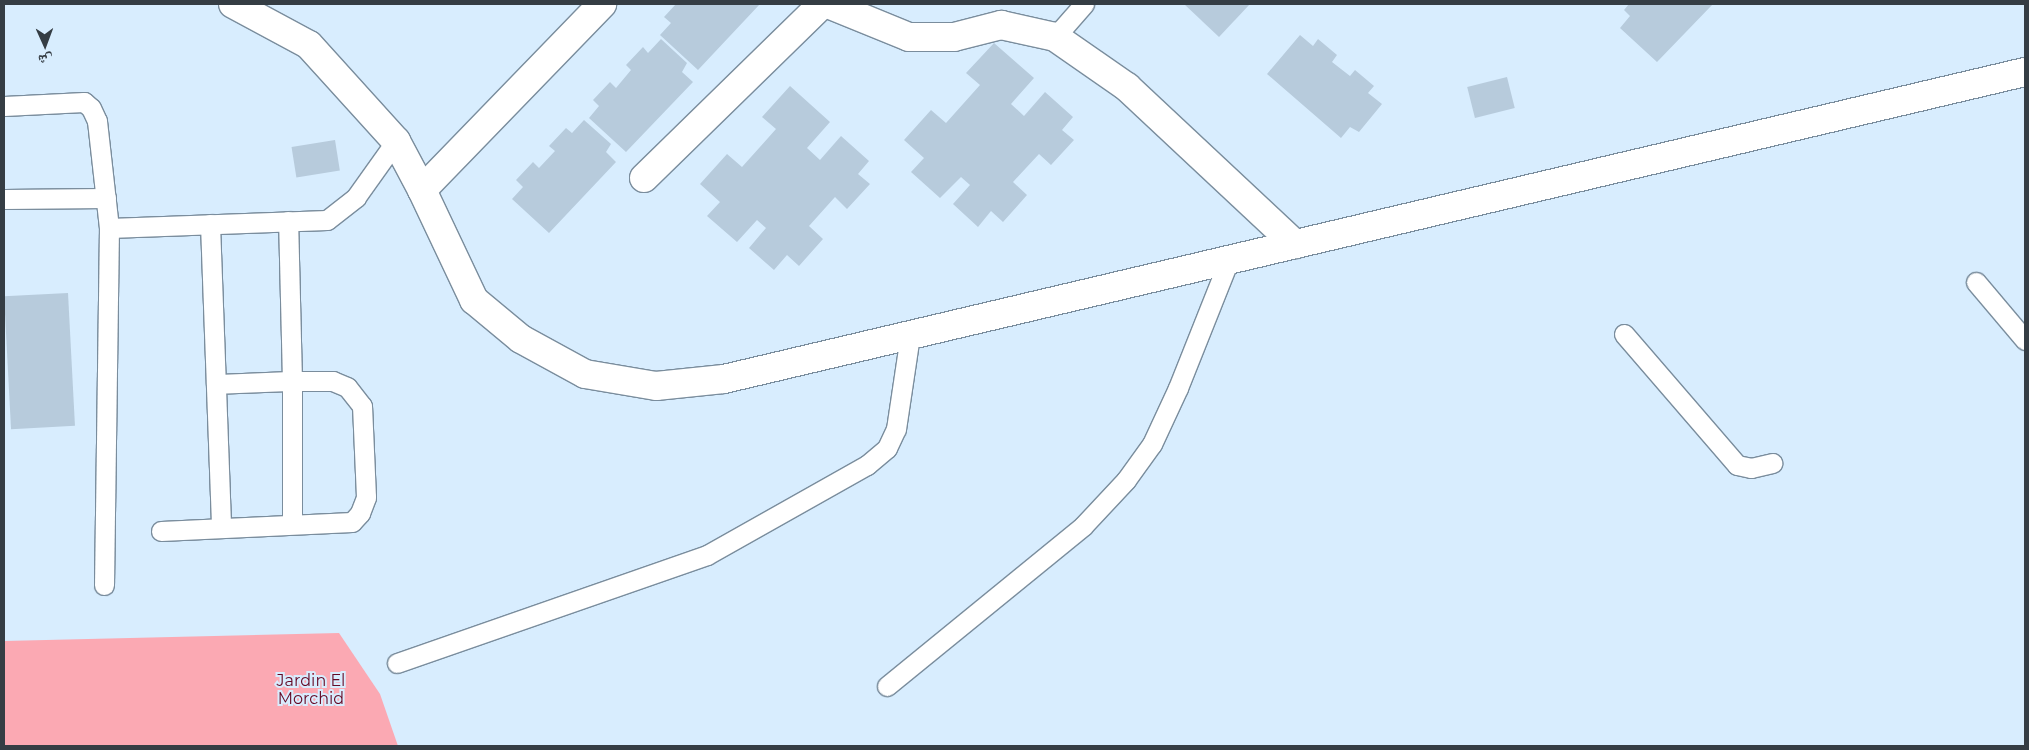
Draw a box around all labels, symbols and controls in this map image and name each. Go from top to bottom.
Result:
north arrow [20,20,70,70]
text: ش [38,51,53,69]
park label: Jardin El Morchid [277,671,345,709]

